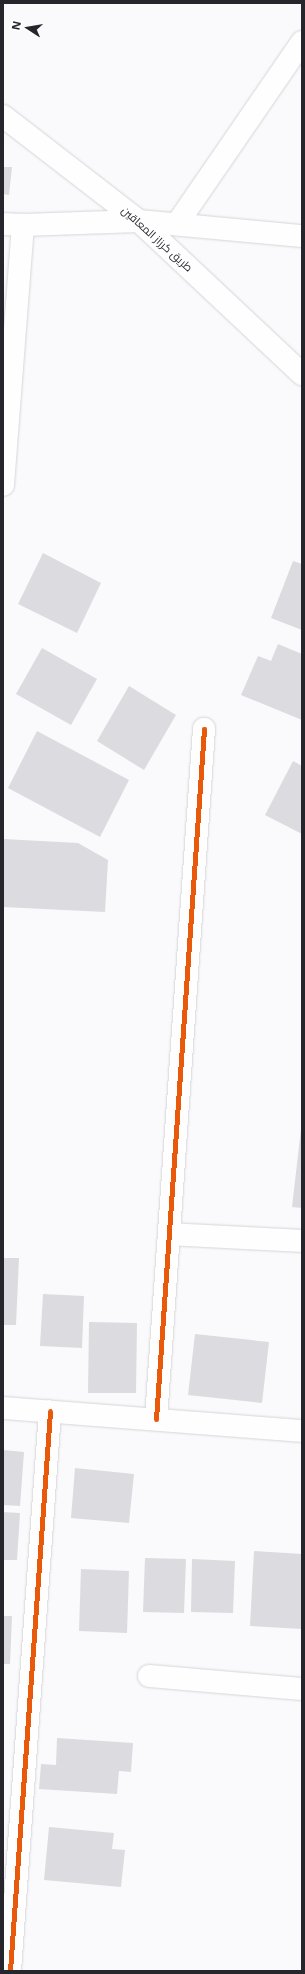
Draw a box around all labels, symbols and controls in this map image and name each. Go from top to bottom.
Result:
north arrow [8,8,48,48]
text: N [8,19,24,31]
street label: طريق كرزاز المعاقين [119,204,195,274]

